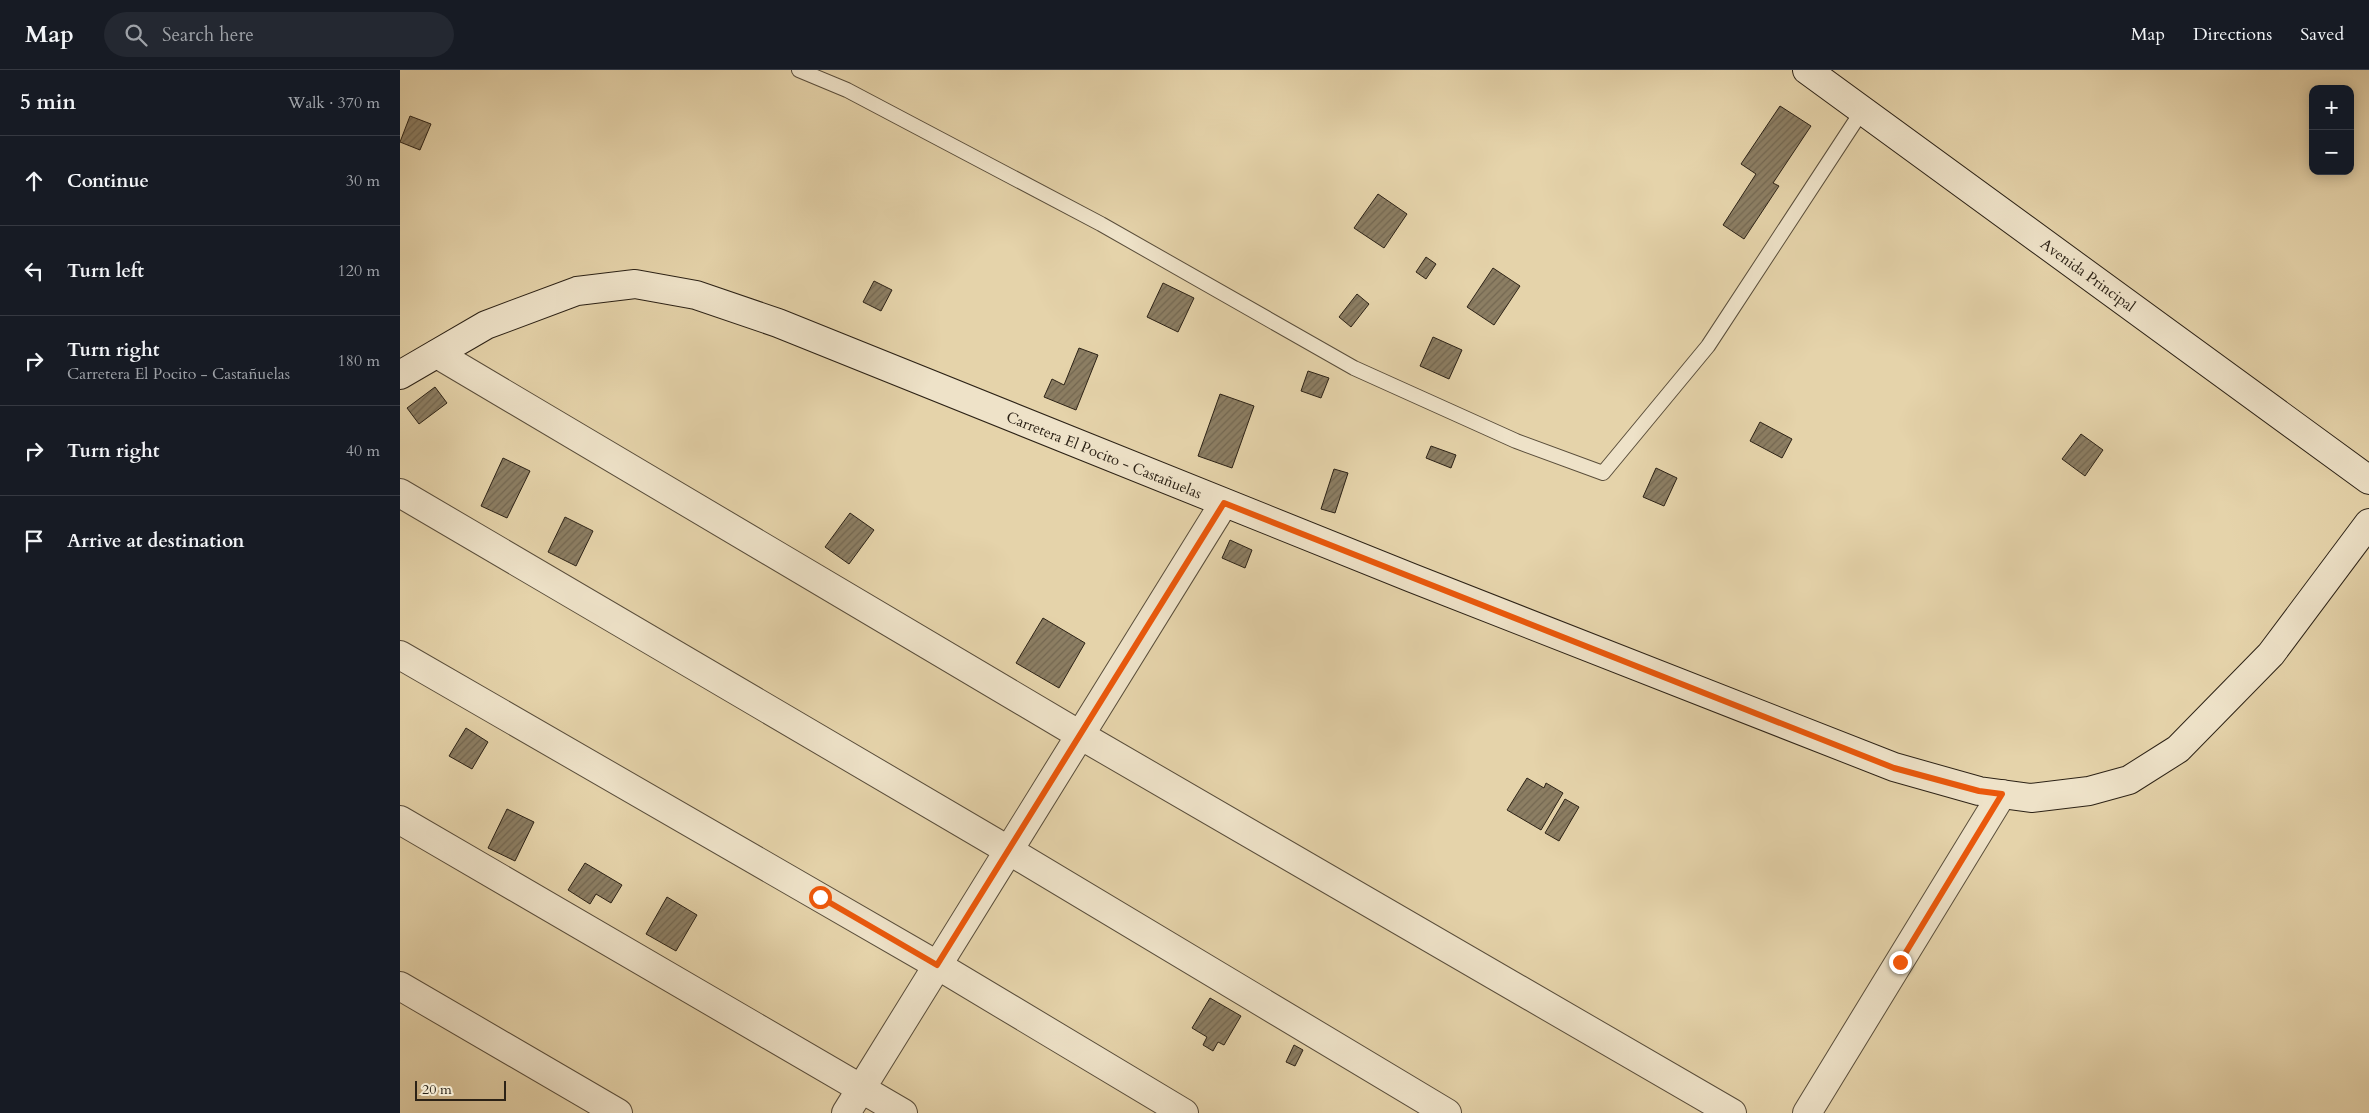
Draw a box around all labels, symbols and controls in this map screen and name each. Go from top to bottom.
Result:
search box [104,12,454,57]
text: Map [25,18,74,51]
icon: search [122,21,150,49]
text: Search here [162,22,254,48]
text: Map [2131,22,2165,47]
text: Directions [2193,22,2272,47]
text: Saved [2300,22,2344,47]
map controls [2309,85,2354,175]
button: + [2309,85,2354,130]
text: 5 min [20,88,76,117]
text: Walk · 370 m [288,92,380,114]
button: − [2309,130,2354,175]
icon: ahead [20,167,48,195]
text: Continue [67,168,149,194]
text: 30 m [346,170,380,192]
street label: Avenida Principal [2037,234,2140,316]
icon: left [20,257,48,285]
text: Turn left [67,258,144,284]
text: 120 m [338,260,380,282]
text: Turn right [67,337,159,363]
icon: right [20,347,48,375]
text: 180 m [338,350,380,372]
text: Carretera El Pocito - Castañuelas [67,363,290,385]
street label: Carretera El Pocito - Castañuelas [1003,407,1205,503]
icon: right [20,437,48,465]
text: Turn right [67,438,159,464]
text: 40 m [346,440,380,462]
icon: arrive [20,527,48,555]
text: Arrive at destination [67,528,244,554]
route start [809,886,832,909]
route end [1889,951,1912,974]
scale bar [415,1078,506,1101]
text: 20 m [422,1080,452,1099]

